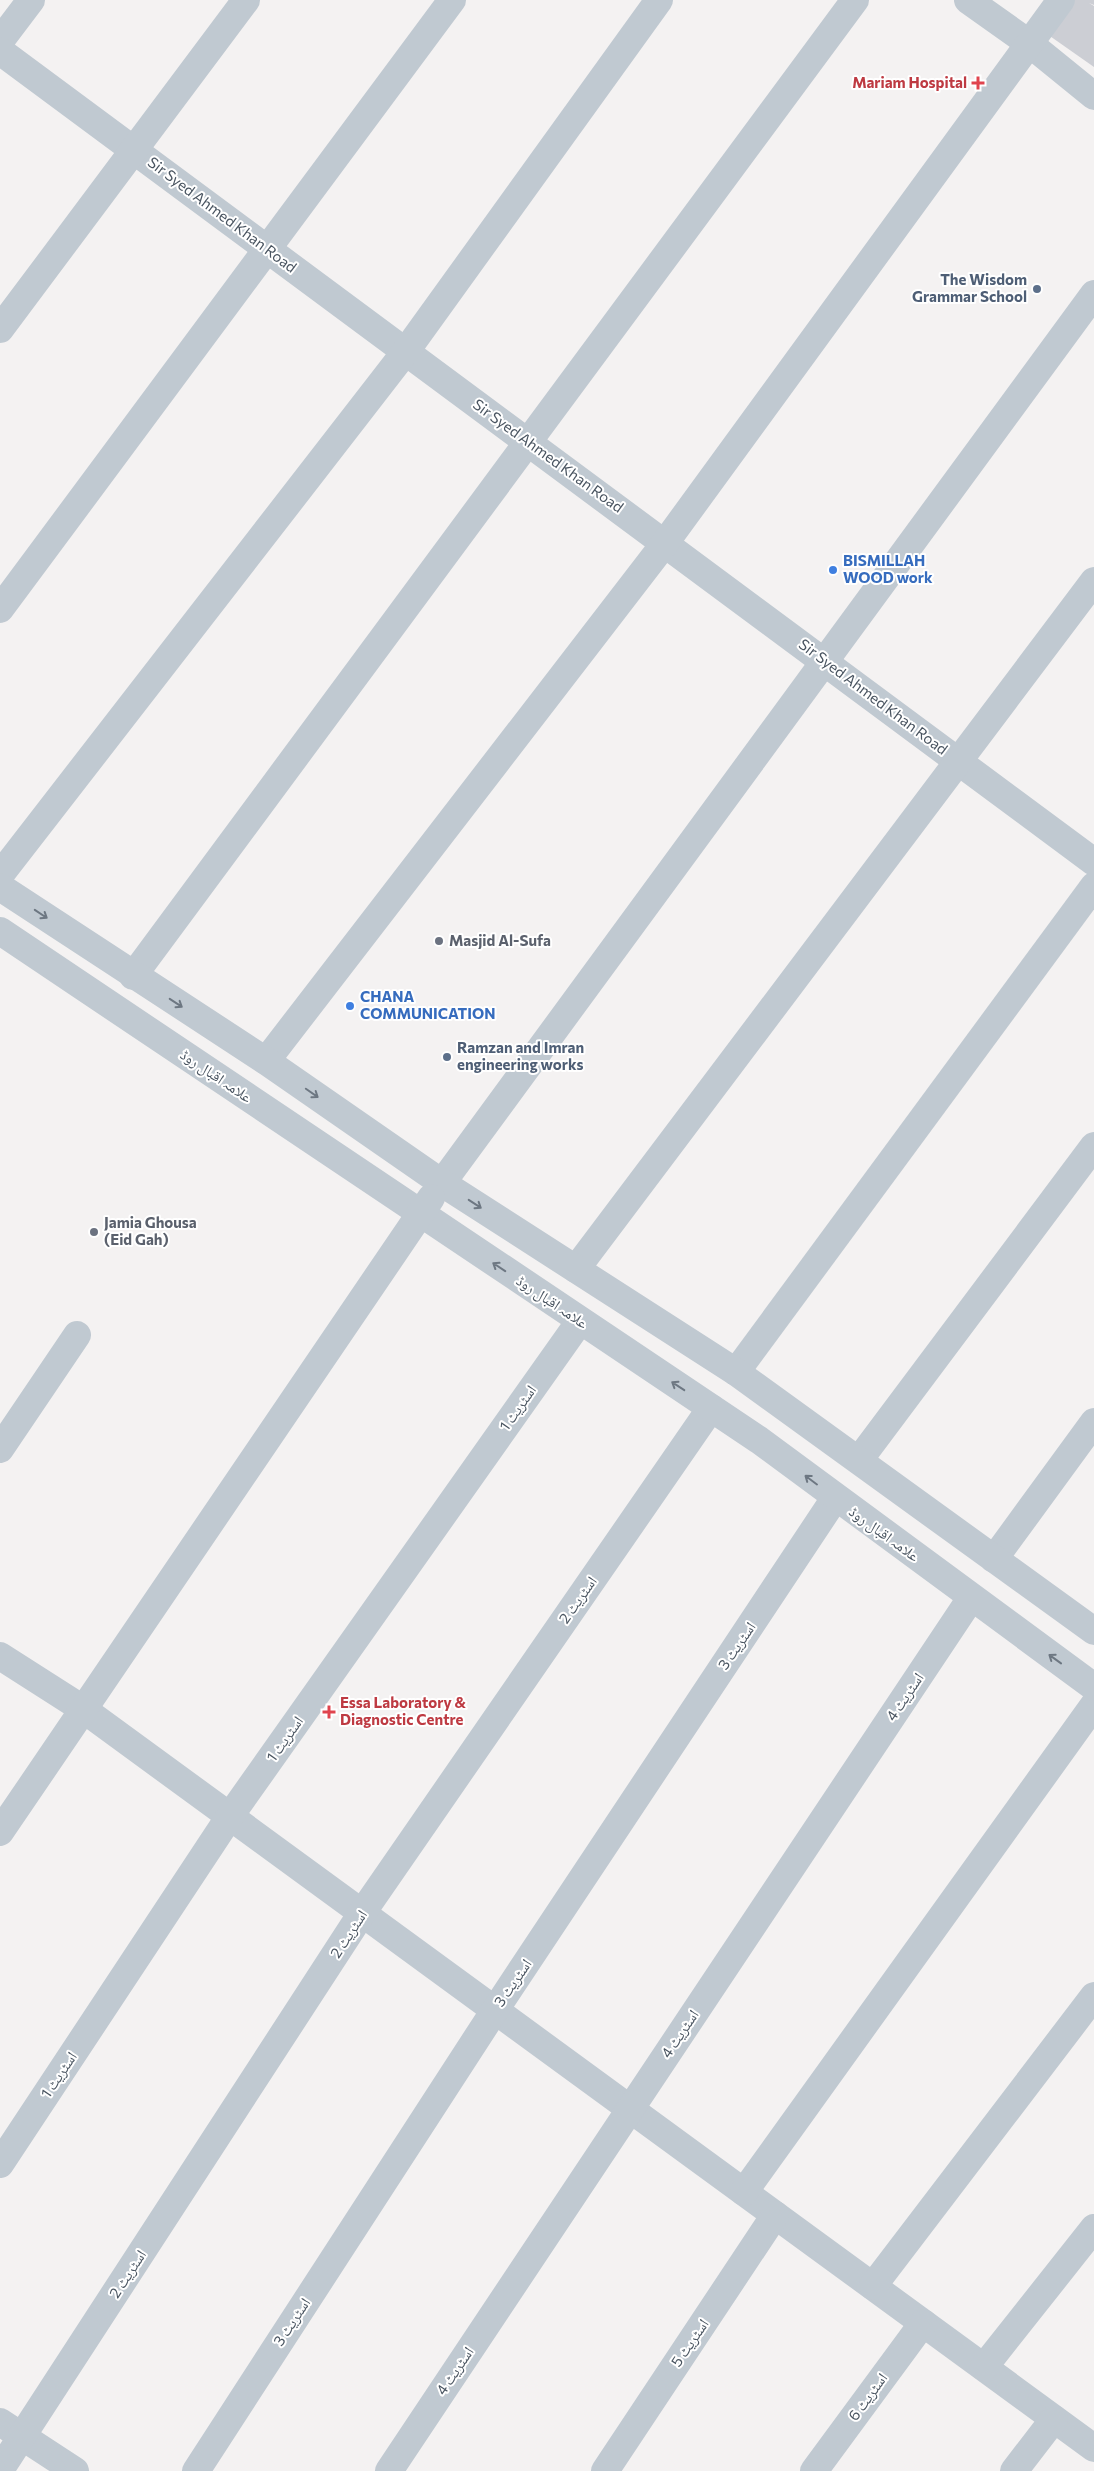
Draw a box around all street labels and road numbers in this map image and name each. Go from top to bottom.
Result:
street label: Sir Syed Ahmed Khan Road [145,152,300,276]
street label: Sir Syed Ahmed Khan Road [470,395,627,516]
street label: Sir Syed Ahmed Khan Road [796,634,951,758]
street label: علامہ اقبال روڈ [176,1045,256,1108]
street label: علامہ اقبال روڈ [512,1271,592,1334]
street label: اسٹریٹ 1 [495,1381,540,1434]
street label: علامہ اقبال روڈ [845,1502,923,1567]
street label: اسٹریٹ 2 [554,1572,601,1627]
street label: اسٹریٹ 3 [714,1618,759,1673]
street label: اسٹریٹ 4 [882,1669,928,1724]
street label: اسٹریٹ 1 [262,1712,307,1765]
street label: اسٹریٹ 2 [326,1906,371,1961]
street label: اسٹریٹ 3 [490,1955,535,2010]
street label: اسٹریٹ 4 [657,2006,703,2061]
street label: اسٹریٹ 1 [36,2048,81,2101]
street label: اسٹریٹ 2 [105,2246,150,2301]
street label: اسٹریٹ 3 [269,2294,314,2349]
street label: اسٹریٹ 5 [667,2315,713,2370]
street label: اسٹریٹ 4 [432,2343,478,2398]
street label: اسٹریٹ 6 [844,2369,891,2424]

